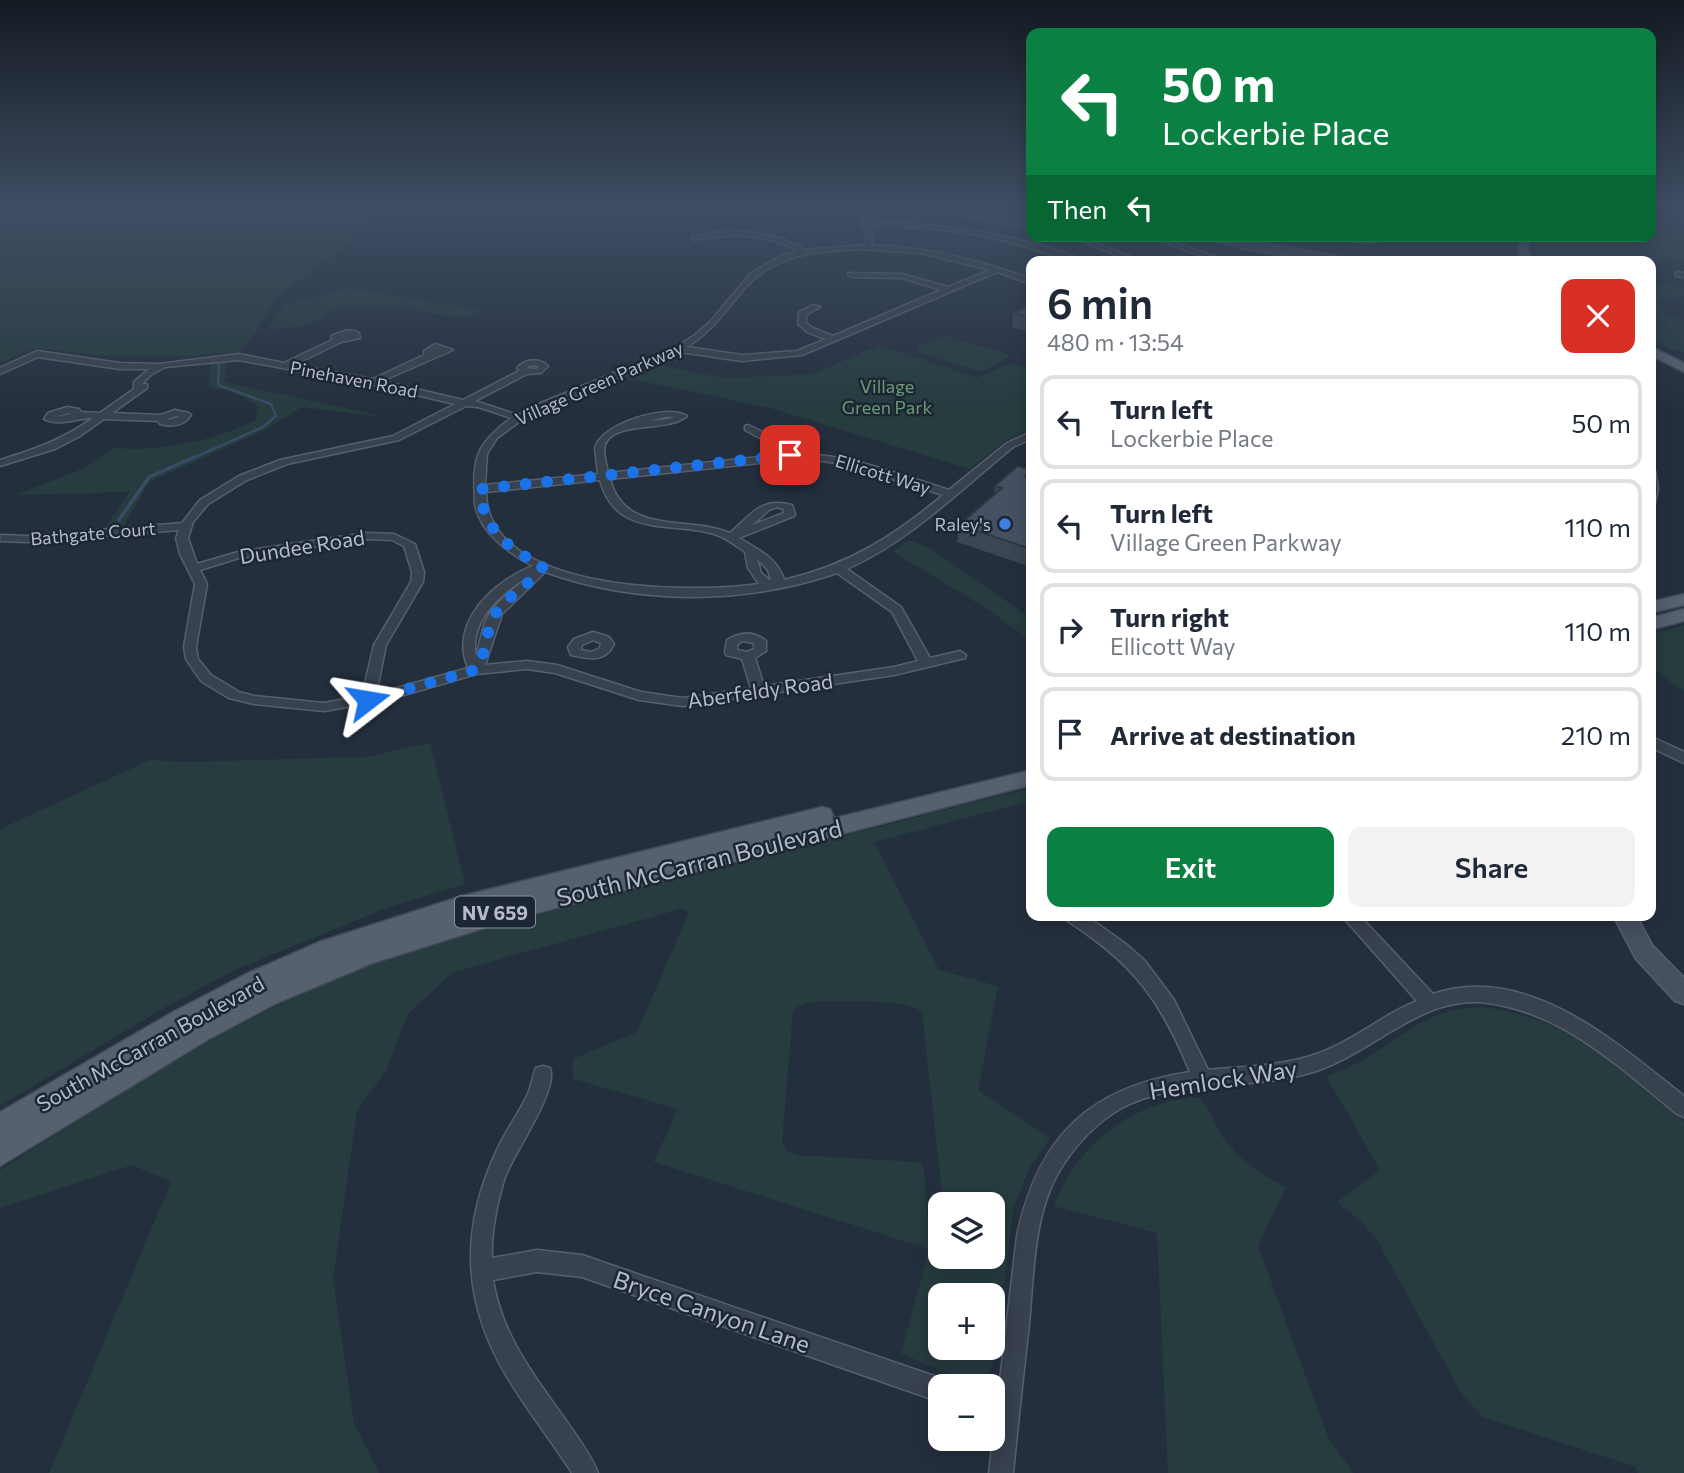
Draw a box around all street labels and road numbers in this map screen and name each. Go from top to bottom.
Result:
street label: Village Green Parkway [512,336,686,430]
street label: Pinehaven Road [288,356,420,402]
street label: Ellicott Way [833,449,933,499]
street label: Bathgate Court [29,517,157,549]
street label: Dundee Road [238,524,366,568]
street label: Aberfeldy Road [686,667,834,713]
street label: South McCarran Boulevard [553,812,845,912]
road number: NV 659 [455,896,535,928]
street label: South McCarran Boulevard [32,970,268,1116]
street label: Hemlock Way [1147,1053,1299,1105]
street label: Bryce Canyon Lane [610,1264,814,1358]

